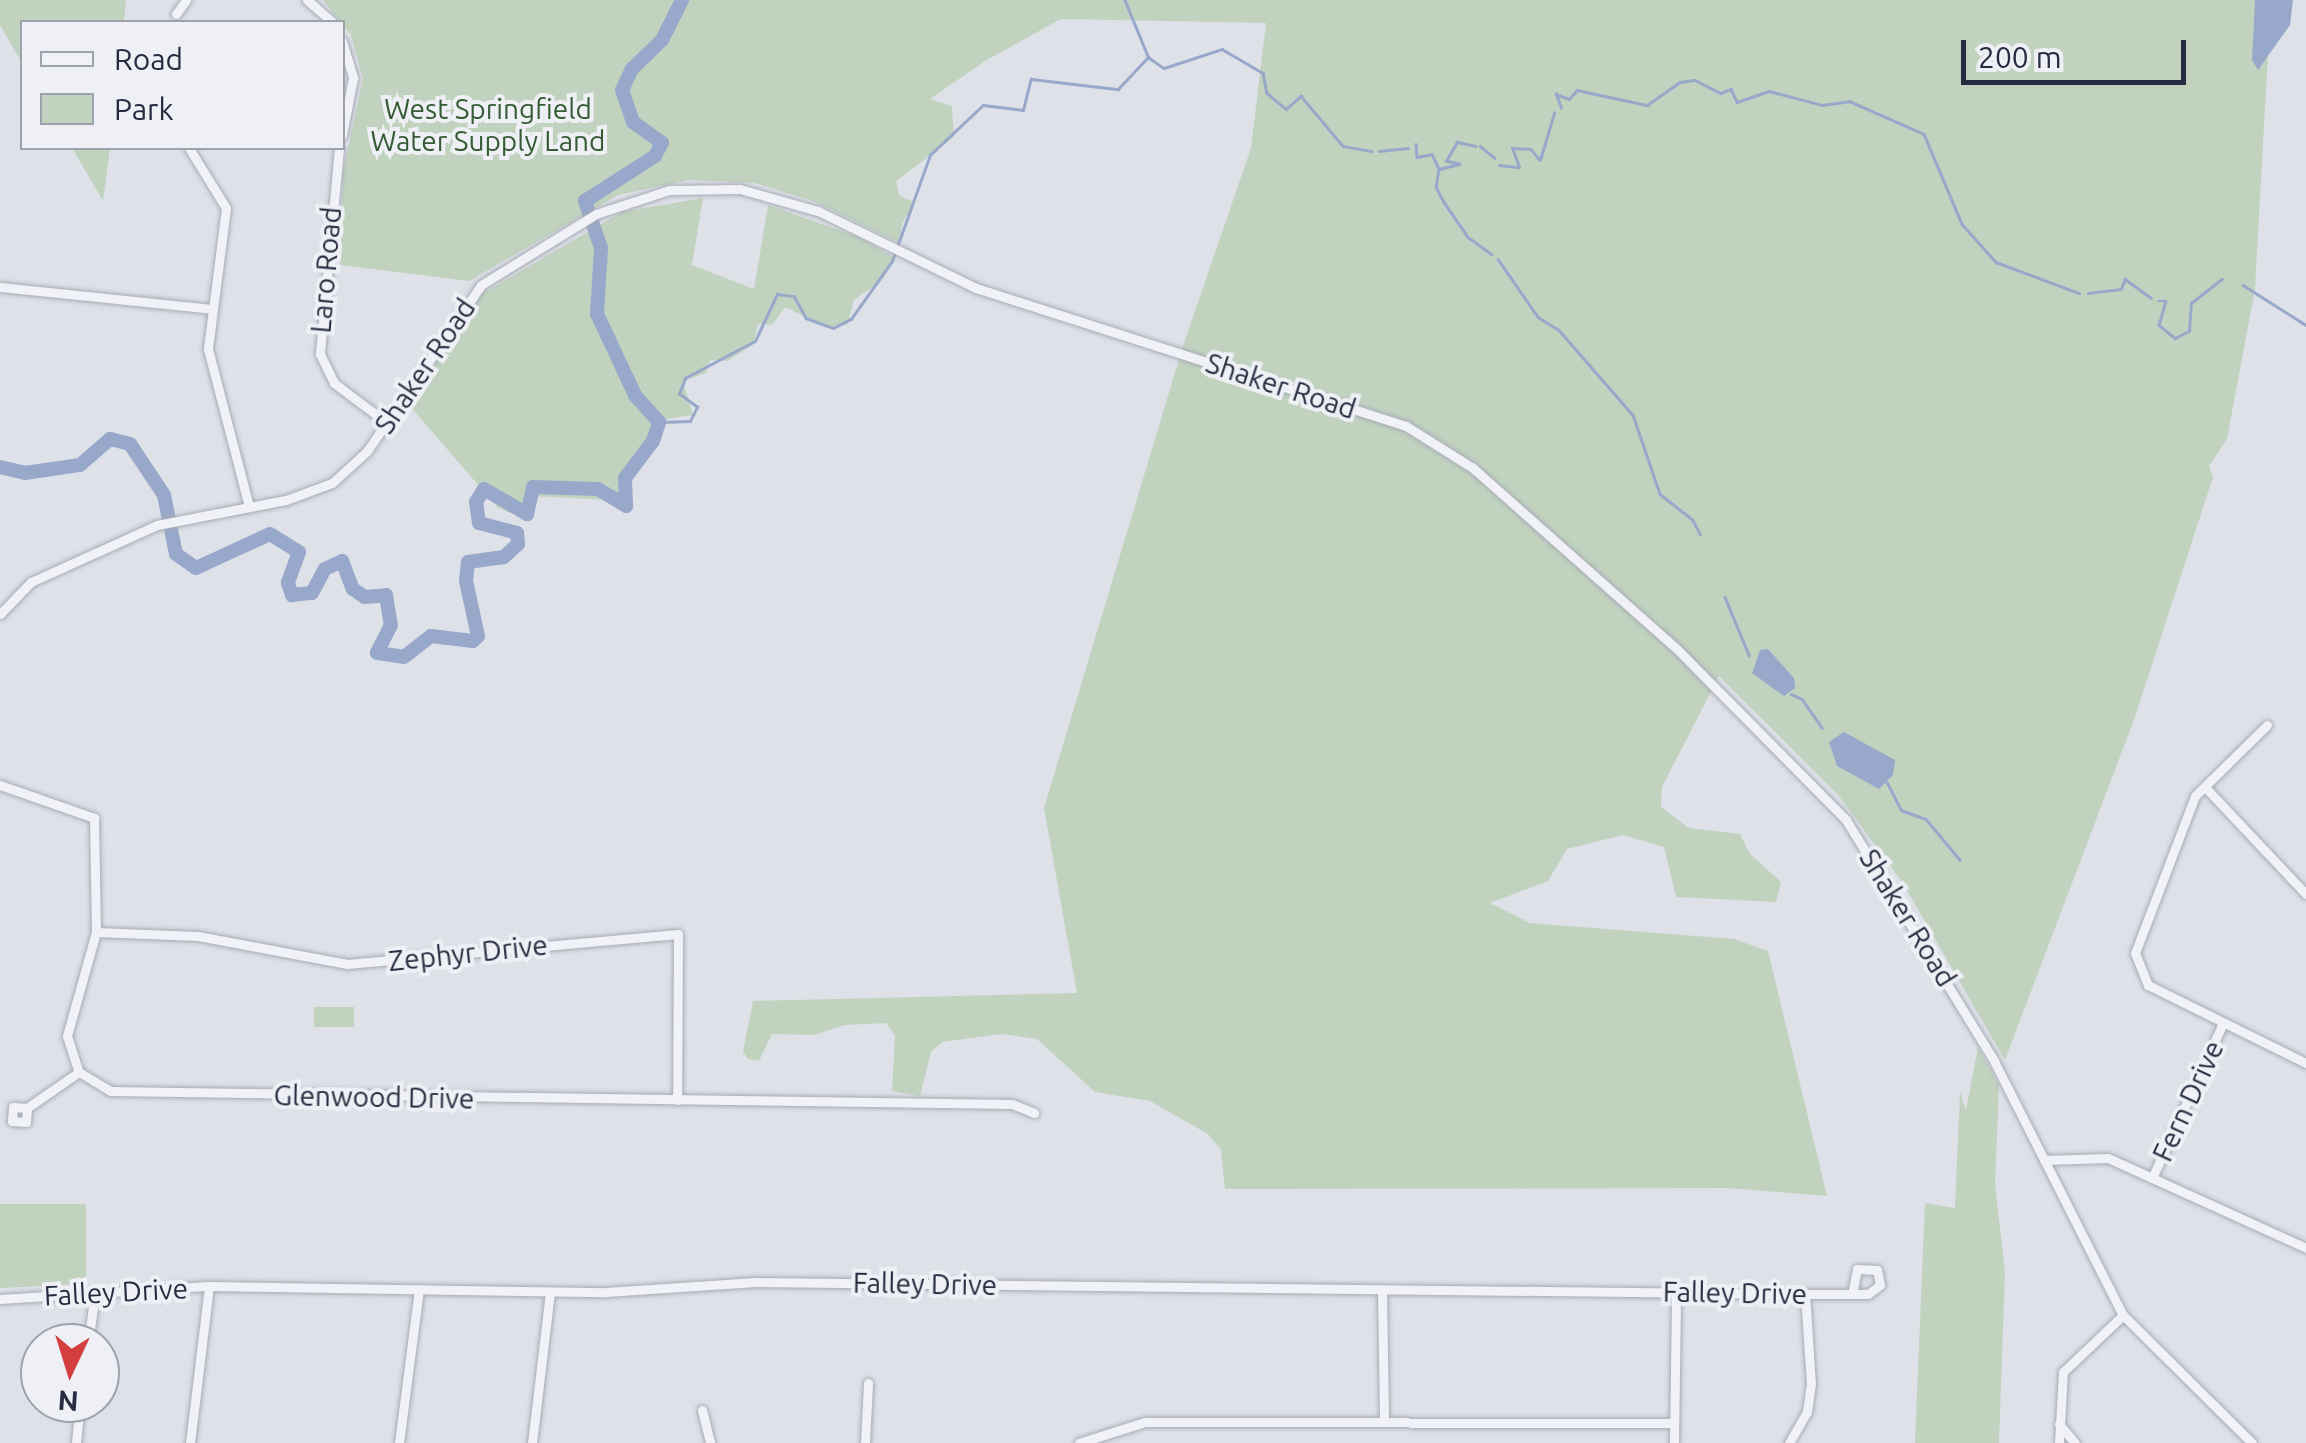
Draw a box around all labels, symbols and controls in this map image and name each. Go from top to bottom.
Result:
legend [20,20,345,150]
scale bar [1966,20,2191,82]
text: 200 m [1978,40,2062,74]
text: Road [114,42,183,76]
text: Park [114,92,174,126]
park label: West Springfield Water Supply Land [371,92,605,158]
street label: Laro Road [304,205,348,335]
street label: Shaker Road [368,292,482,440]
street label: Shaker Road [1202,346,1360,426]
street label: Shaker Road [1852,843,1964,993]
street label: Zephyr Drive [387,928,549,978]
street label: Fern Drive [2145,1035,2231,1167]
street label: Glenwood Drive [273,1078,475,1116]
street label: Falley Drive [853,1266,997,1302]
street label: Falley Drive [43,1271,189,1313]
street label: Falley Drive [1663,1275,1807,1311]
north arrow [20,1323,120,1423]
text: N [57,1385,80,1418]

